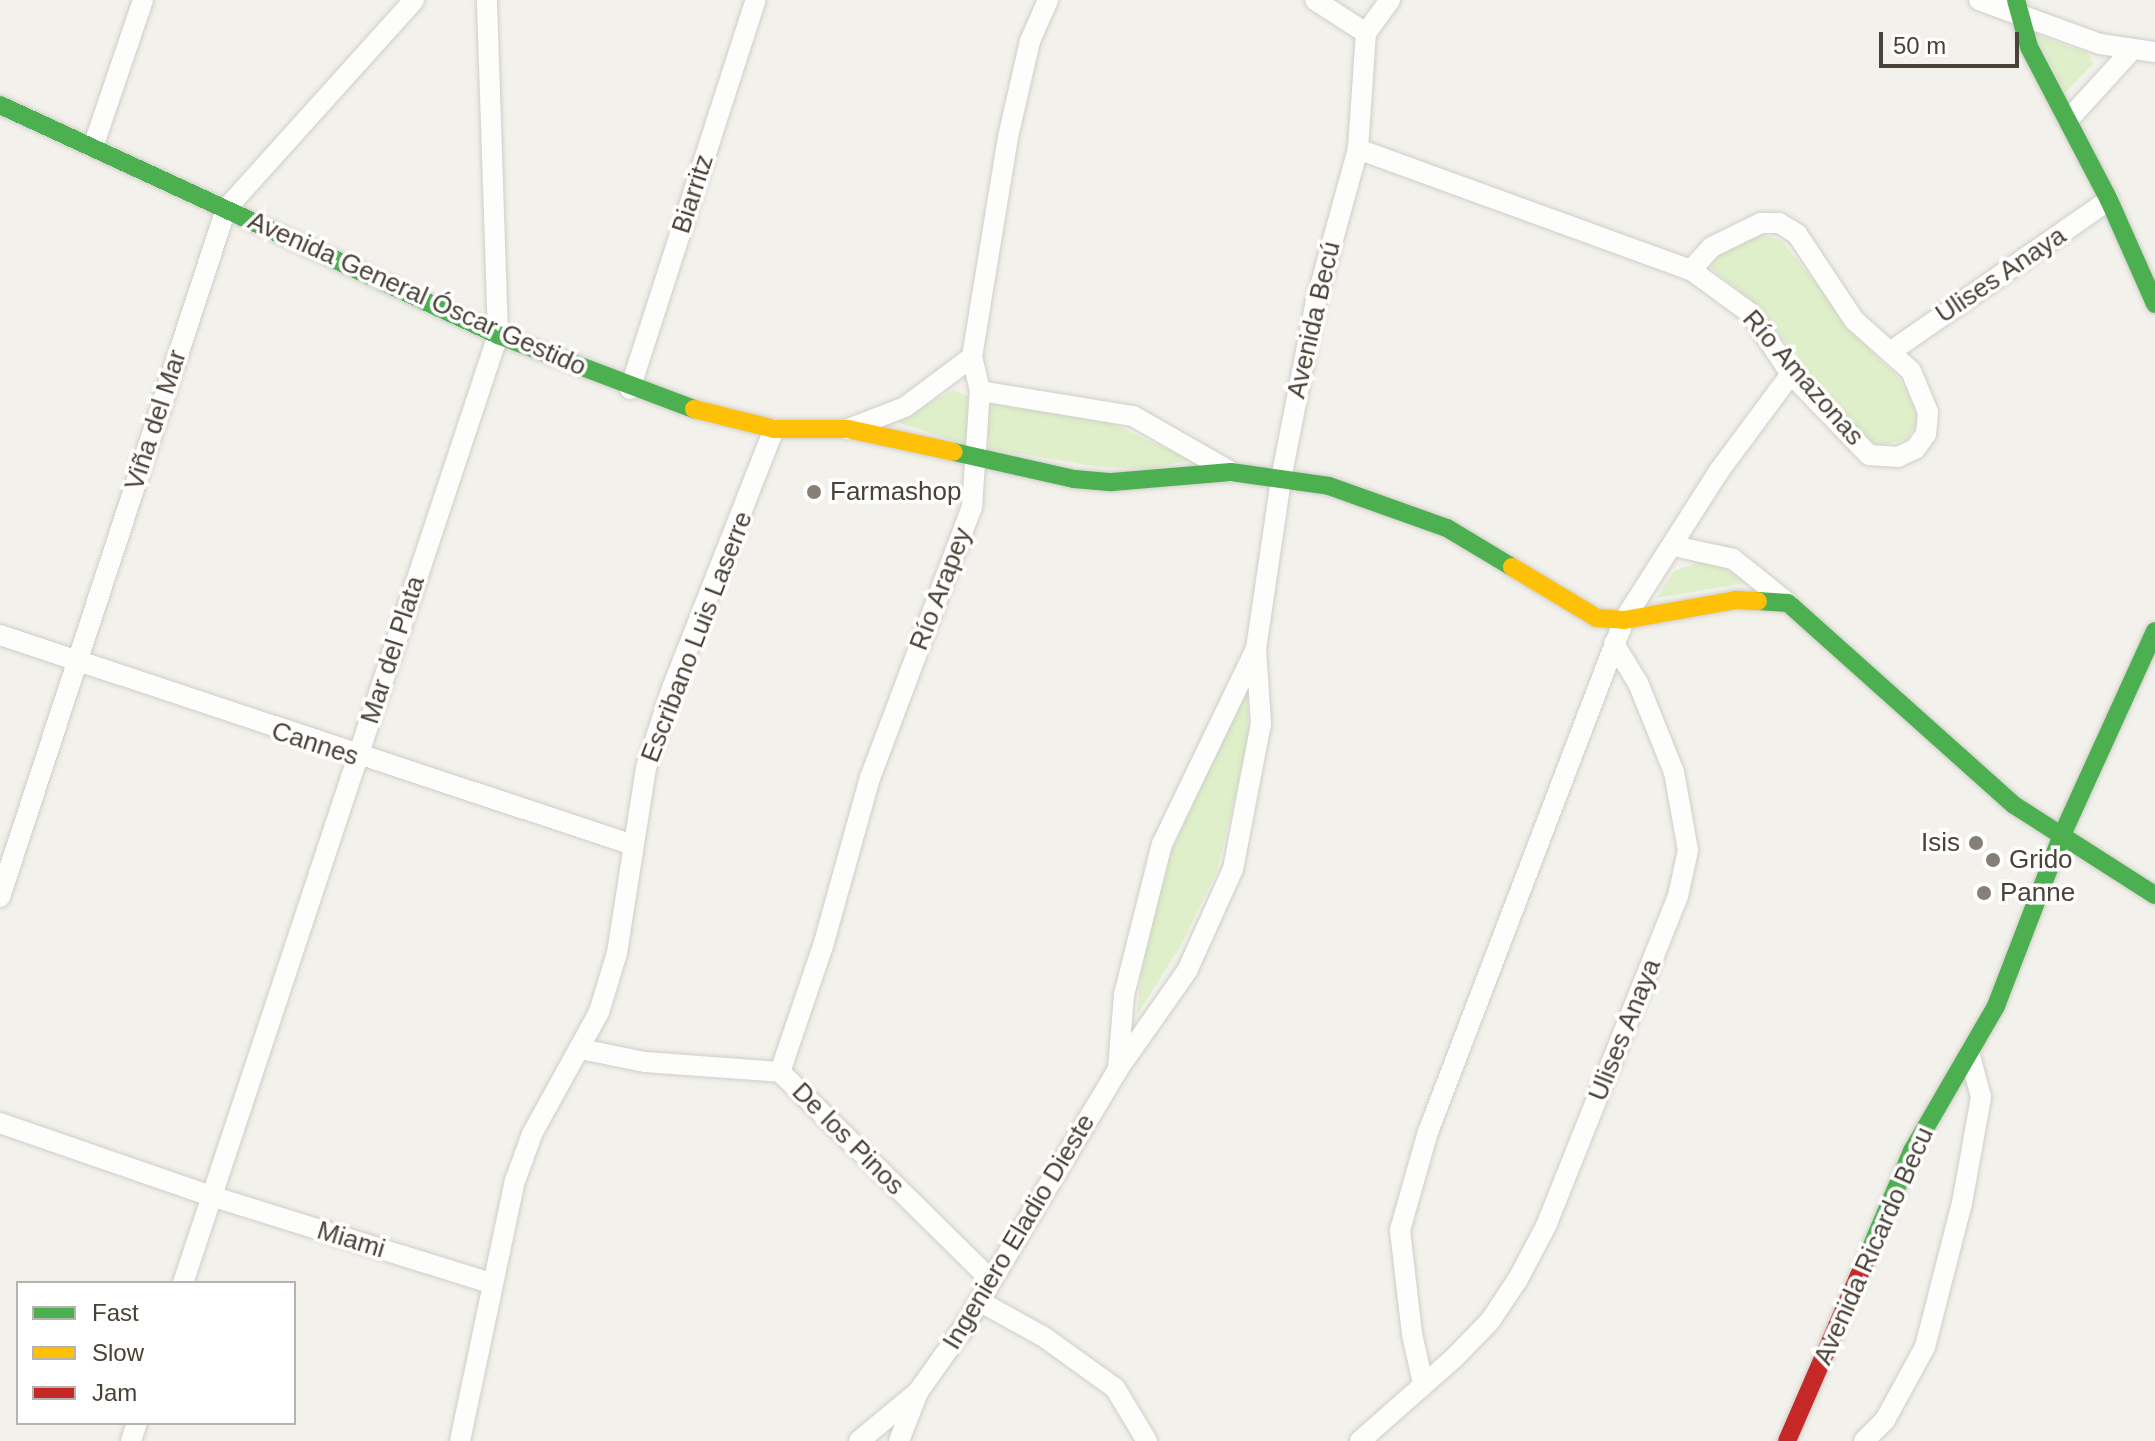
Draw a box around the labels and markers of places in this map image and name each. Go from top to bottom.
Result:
place label: Farmashop [830,476,961,508]
marker: Farmashop [805,483,823,501]
place label: Isis [1921,827,1960,859]
marker: Isis [1967,834,1985,852]
place label: Grido [2009,844,2073,876]
marker: Grido [1984,851,2002,869]
place label: Panne [2000,877,2075,909]
marker: Panne [1975,884,1993,902]

